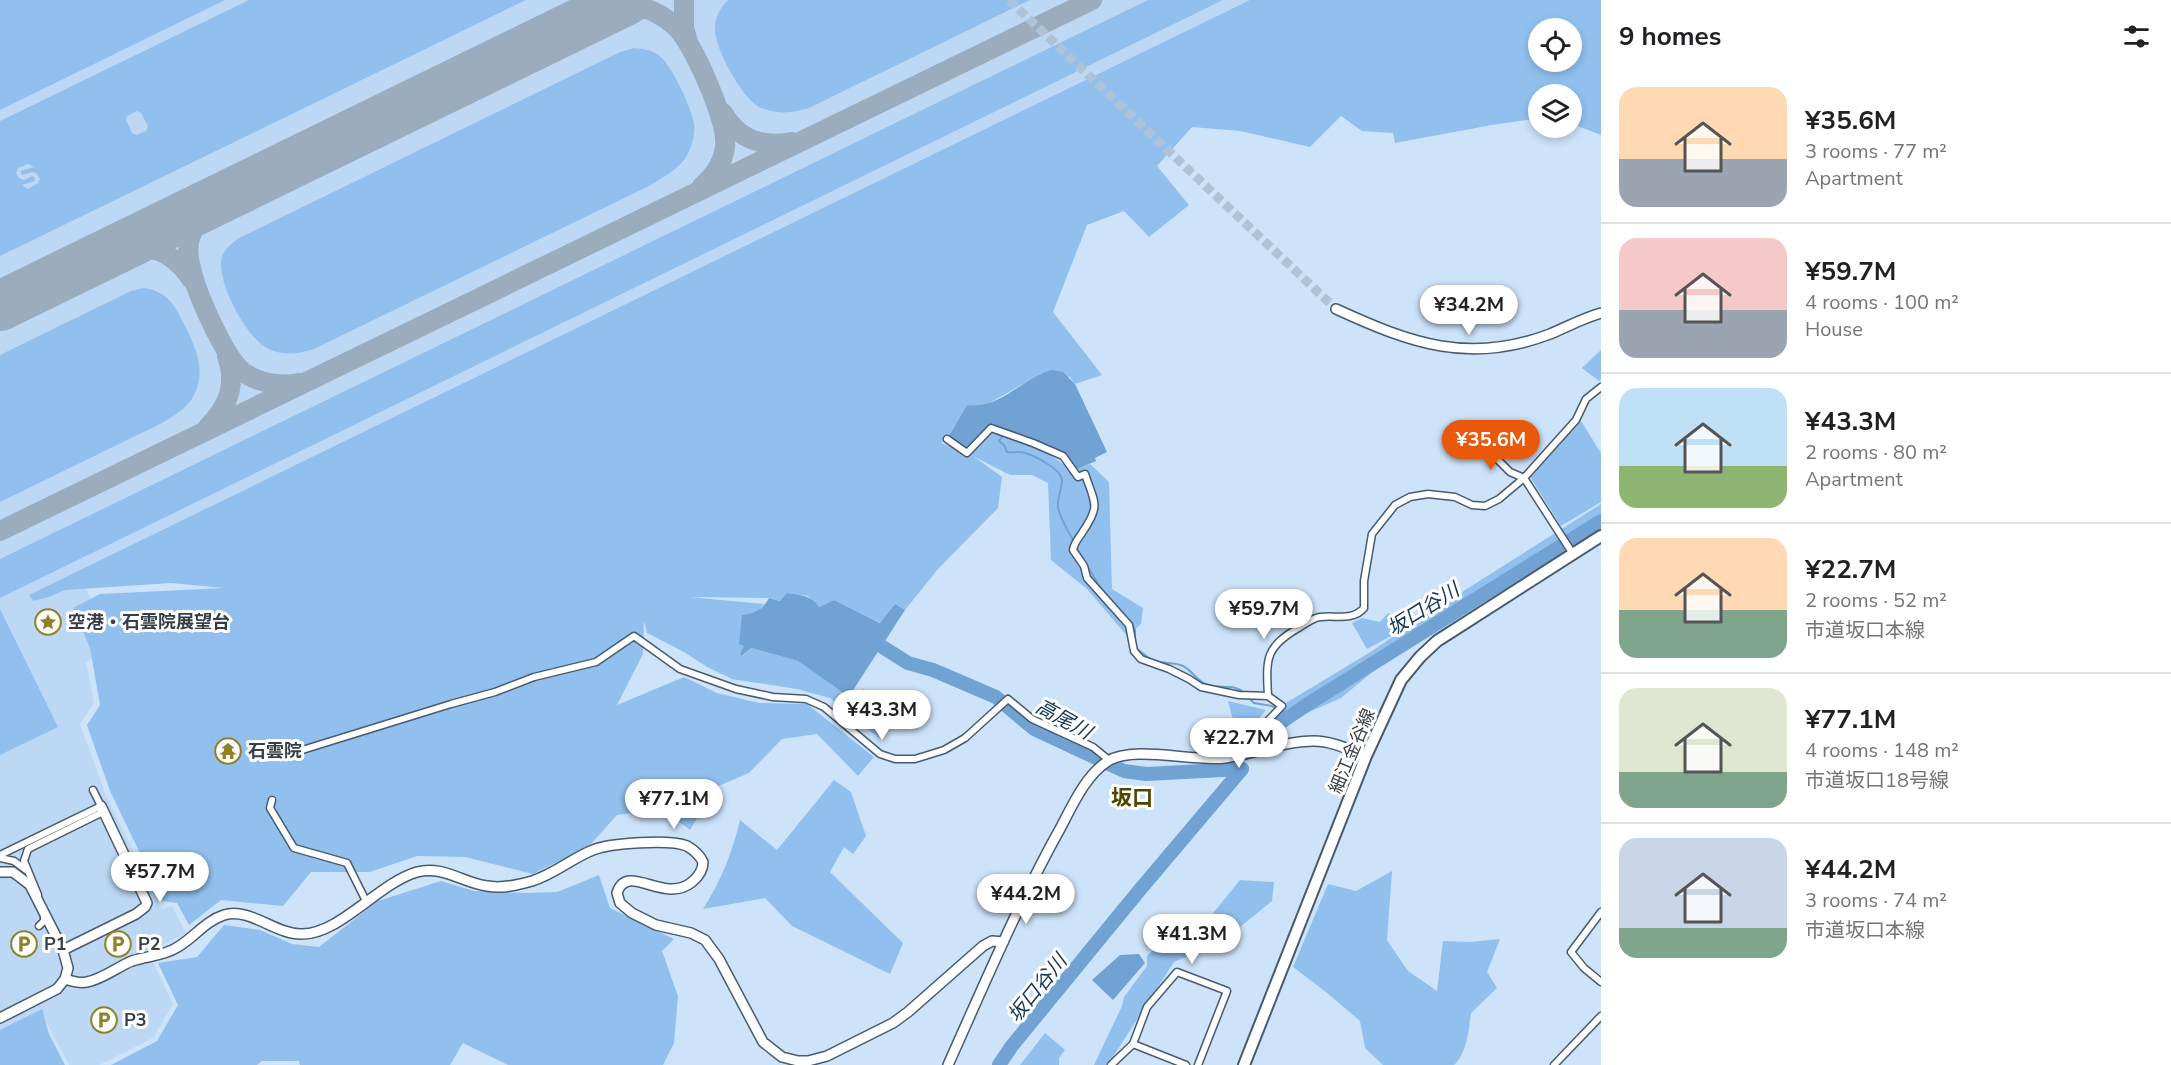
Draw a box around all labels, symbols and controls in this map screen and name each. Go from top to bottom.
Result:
map controls [1528,18,1582,138]
button: locate [1528,18,1582,72]
text: 9 homes [1619,19,1721,54]
icon: filters [2120,20,2153,53]
button: layers [1528,84,1582,138]
text: ¥35.6M [1805,103,1896,138]
icon: home [1667,111,1739,183]
text: 3 rooms · 77 m² [1805,138,1947,165]
text: Apartment [1805,165,1903,192]
text: ¥59.7M [1805,254,1896,289]
icon: home [1667,262,1739,334]
pin: ¥34.2M [1420,285,1518,336]
text: 4 rooms · 100 m² [1805,289,1959,316]
text: ¥34.2M [1434,291,1504,318]
text: House [1805,316,1863,343]
text: ¥43.3M [1805,404,1896,439]
icon: home [1667,412,1739,484]
pin: ¥35.6M [1442,420,1540,471]
text: ¥35.6M [1456,426,1526,453]
text: 2 rooms · 80 m² [1805,439,1947,466]
text: Apartment [1805,466,1903,493]
text: ¥22.7M [1805,552,1896,587]
icon: home [1667,562,1739,634]
water label: 坂口谷川 [1382,576,1466,642]
text: 2 rooms · 52 m² [1805,587,1947,614]
pin: ¥59.7M [1215,589,1313,640]
text: ¥59.7M [1229,595,1299,622]
place icon: 空港・石雲院展望台 [33,607,63,637]
place label: 空港・石雲院展望台 [68,610,230,634]
text: 市道坂口本線 [1805,617,1925,644]
pin: ¥43.3M [833,690,931,741]
water label: 高尾川 [1031,693,1098,747]
text: ¥43.3M [847,696,917,723]
text: ¥77.1M [1805,702,1896,737]
street label: 細江金谷線 [1323,705,1381,797]
icon: home [1667,712,1739,784]
pin: ¥22.7M [1190,718,1288,769]
text: ¥22.7M [1204,724,1274,751]
temple icon: 石雲院 [213,736,243,766]
text: 4 rooms · 148 m² [1805,737,1959,764]
place label: 石雲院 [248,739,302,763]
text: 市道坂口18号線 [1805,767,1949,794]
pin: ¥77.1M [625,779,723,830]
district label: 坂口 [1111,784,1153,812]
text: ¥77.1M [639,785,709,812]
pin: ¥57.7M [111,852,209,903]
text: ¥44.2M [1805,852,1896,887]
text: ¥57.7M [125,858,195,885]
icon: home [1667,862,1739,934]
pin: ¥44.2M [977,874,1075,925]
text: ¥44.2M [991,880,1061,907]
text: 3 rooms · 74 m² [1805,887,1947,914]
pin: ¥41.3M [1143,914,1241,965]
text: 市道坂口本線 [1805,917,1925,944]
text: ¥41.3M [1157,920,1227,947]
parking icon: P1 [9,929,39,959]
parking icon: P2 [103,929,133,959]
place label: P1 [44,932,67,956]
place label: P2 [138,932,161,956]
water label: 坂口谷川 [1002,947,1074,1028]
parking icon: P3 [89,1005,119,1035]
place label: P3 [124,1008,147,1032]

